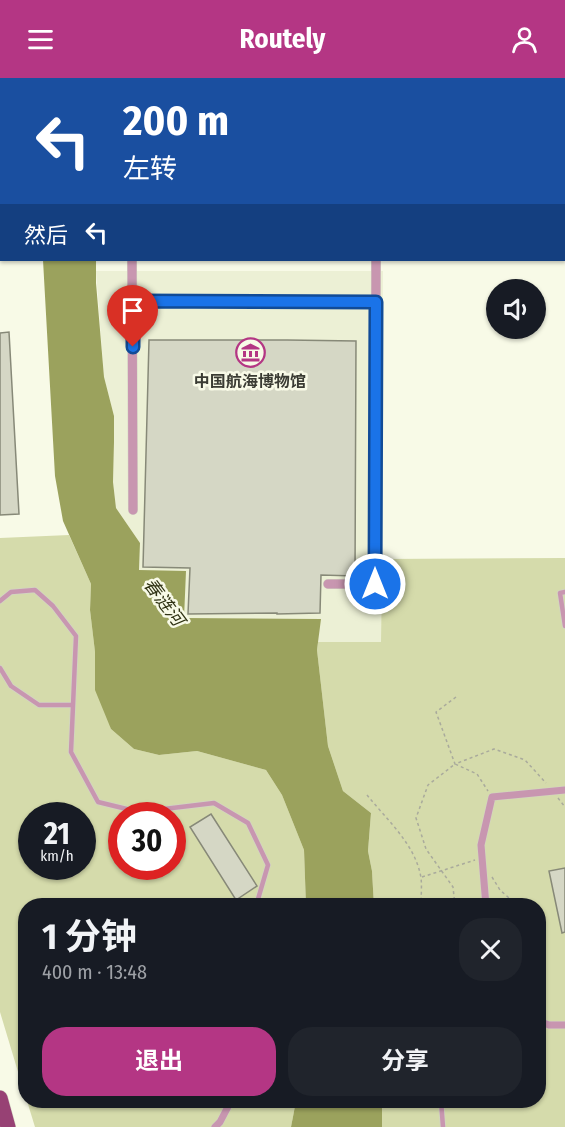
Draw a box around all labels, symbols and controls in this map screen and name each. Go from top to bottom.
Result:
icon: menu [24,23,57,56]
text: Routely [240,23,325,55]
icon: person [508,23,541,56]
text: 200 m [123,96,229,146]
icon: left [24,102,102,180]
text: 左转 [123,153,177,185]
icon: left [80,216,113,249]
text: 然后 [24,222,68,249]
map controls [486,279,546,339]
button: sound [486,279,546,339]
pin [107,285,158,347]
icon: arrive [116,294,149,327]
museum icon: 中国航海博物馆 [234,337,266,369]
place label: 中国航海博物馆 [194,372,306,391]
position arrow [343,552,407,616]
water label: 春涟河 [139,574,191,633]
speed limit sign: 30 [108,802,186,880]
text: 21 [44,816,70,852]
text: km/h [40,847,74,865]
text: 1 分钟 [42,915,137,959]
button: close [459,918,522,981]
text: 400 m · 13:48 [42,960,147,984]
button: 退出 [42,1027,276,1096]
button: 分享 [288,1027,522,1096]

